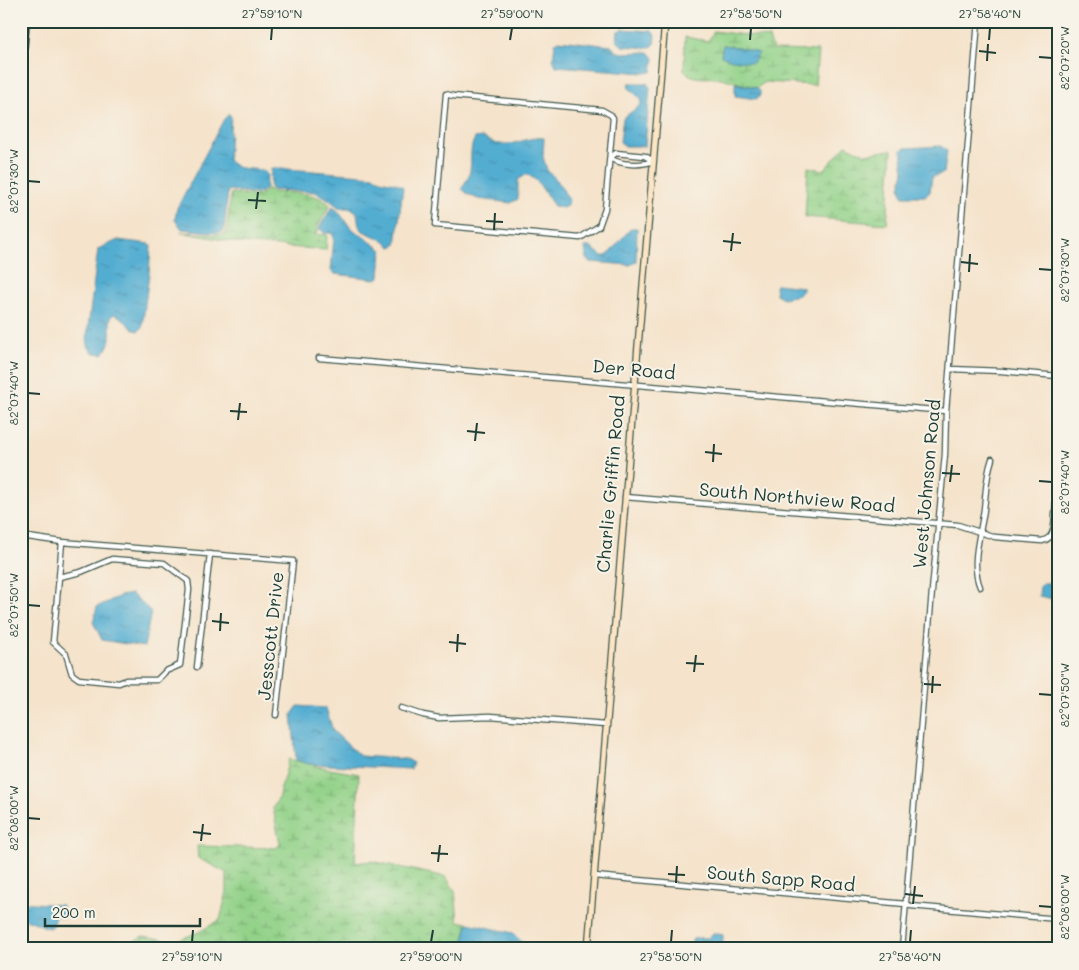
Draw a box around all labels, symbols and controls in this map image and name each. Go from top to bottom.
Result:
text: 27°59'10"N [242,5,302,21]
text: 27°59'00"N [481,5,543,21]
text: 27°58'50"N [720,5,782,21]
text: 27°58'40"N [959,5,1021,21]
text: 82°07'20"W [1056,26,1072,90]
text: 82°07'30"W [5,149,21,213]
text: 82°07'30"W [1056,238,1072,302]
street label: Der Road [592,353,677,385]
text: 82°07'40"W [5,361,21,425]
street label: Charlie Griffin Road [590,394,630,574]
street label: West Johnson Road [907,398,945,570]
text: 82°07'40"W [1056,450,1072,514]
street label: South Northview Road [698,476,896,518]
street label: Jesscott Drive [251,571,289,701]
text: 82°07'50"W [5,573,21,637]
text: 82°07'50"W [1056,663,1072,727]
text: 82°08'00"W [5,785,21,851]
street label: South Sapp Road [706,860,856,896]
text: 82°08'00"W [1056,874,1072,940]
scale bar [45,895,200,927]
text: 200 m [52,902,96,922]
text: 27°59'10"N [162,948,222,964]
text: 27°59'00"N [400,948,462,964]
text: 27°58'50"N [640,948,702,964]
text: 27°58'40"N [879,948,941,964]

